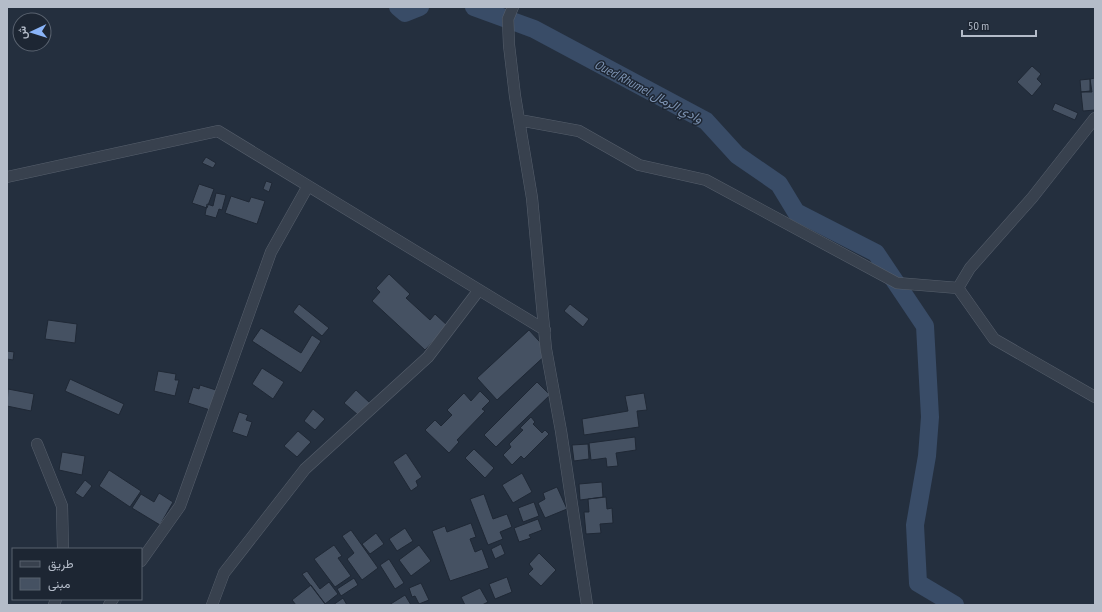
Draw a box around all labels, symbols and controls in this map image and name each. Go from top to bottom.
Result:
north arrow [12,12,52,52]
scale bar [962,12,1036,38]
text: 50 m [968,18,989,33]
text: ش [15,26,29,40]
water label: Oued Rhumel وادي الرمال [591,56,706,129]
legend [12,548,142,600]
text: طريق [48,556,74,572]
text: مبنى [48,576,70,592]

